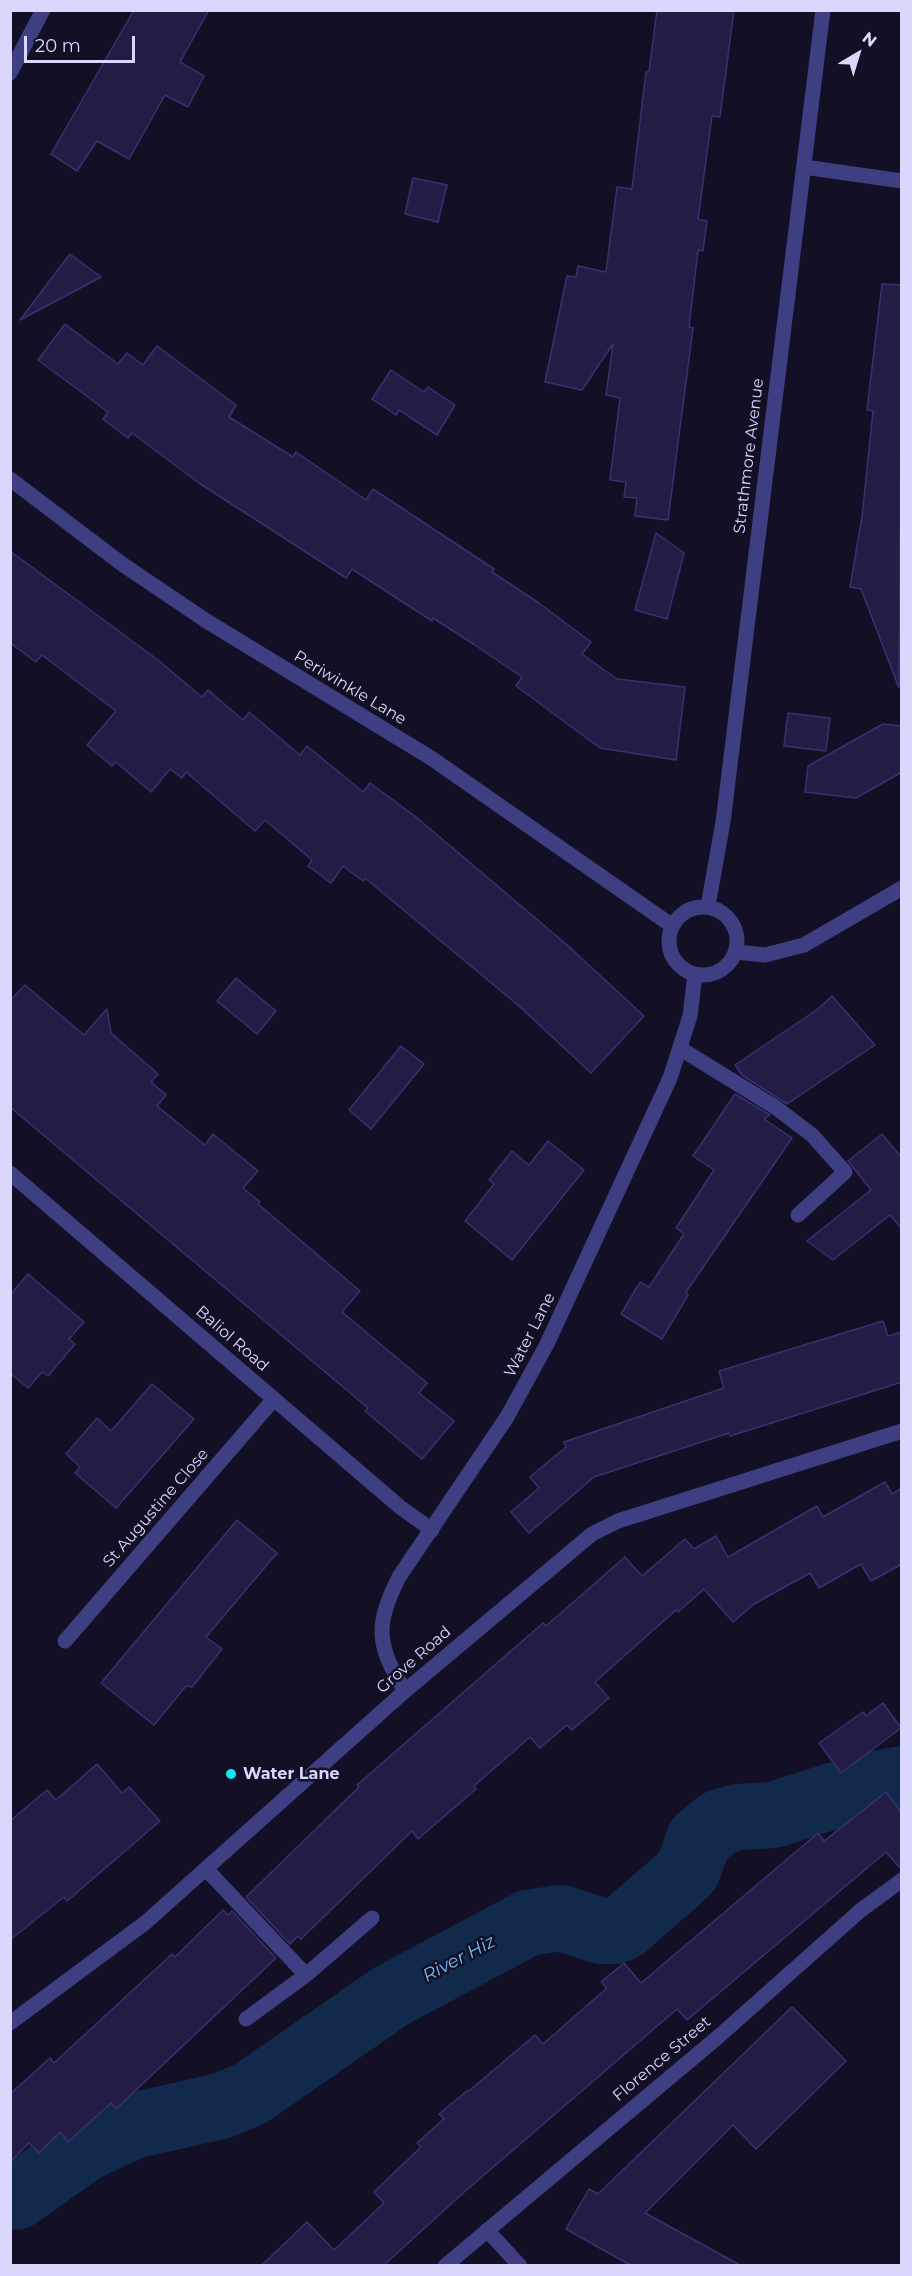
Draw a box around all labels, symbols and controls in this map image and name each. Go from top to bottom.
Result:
scale bar [27,24,138,62]
north arrow [828,24,888,84]
text: N [858,28,880,51]
text: 20 m [35,35,81,57]
street label: Strathmore Avenue [730,377,768,535]
street label: Periwinkle Lane [290,647,410,729]
street label: Water Lane [501,1290,559,1380]
street label: Baliol Road [192,1302,272,1376]
street label: St Augustine Close [99,1445,213,1571]
street label: Grove Road [373,1622,455,1698]
place label: Water Lane [243,1764,340,1784]
marker: Water Lane [224,1767,238,1781]
water label: River Hiz [419,1931,499,1987]
street label: Florence Street [609,2012,715,2106]

